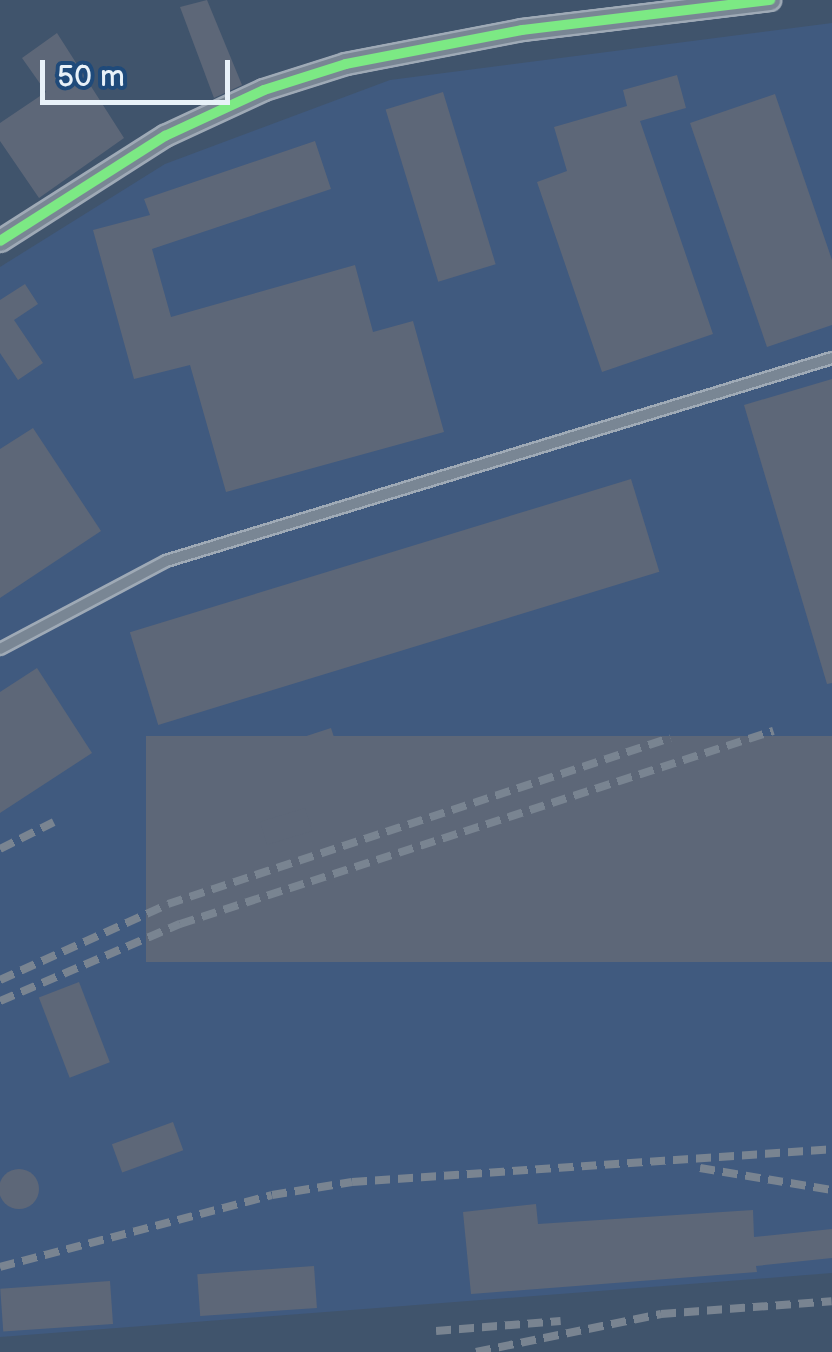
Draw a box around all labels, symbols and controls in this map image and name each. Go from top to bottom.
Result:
scale bar [45,40,235,102]
text: 50 m [57,59,125,95]

